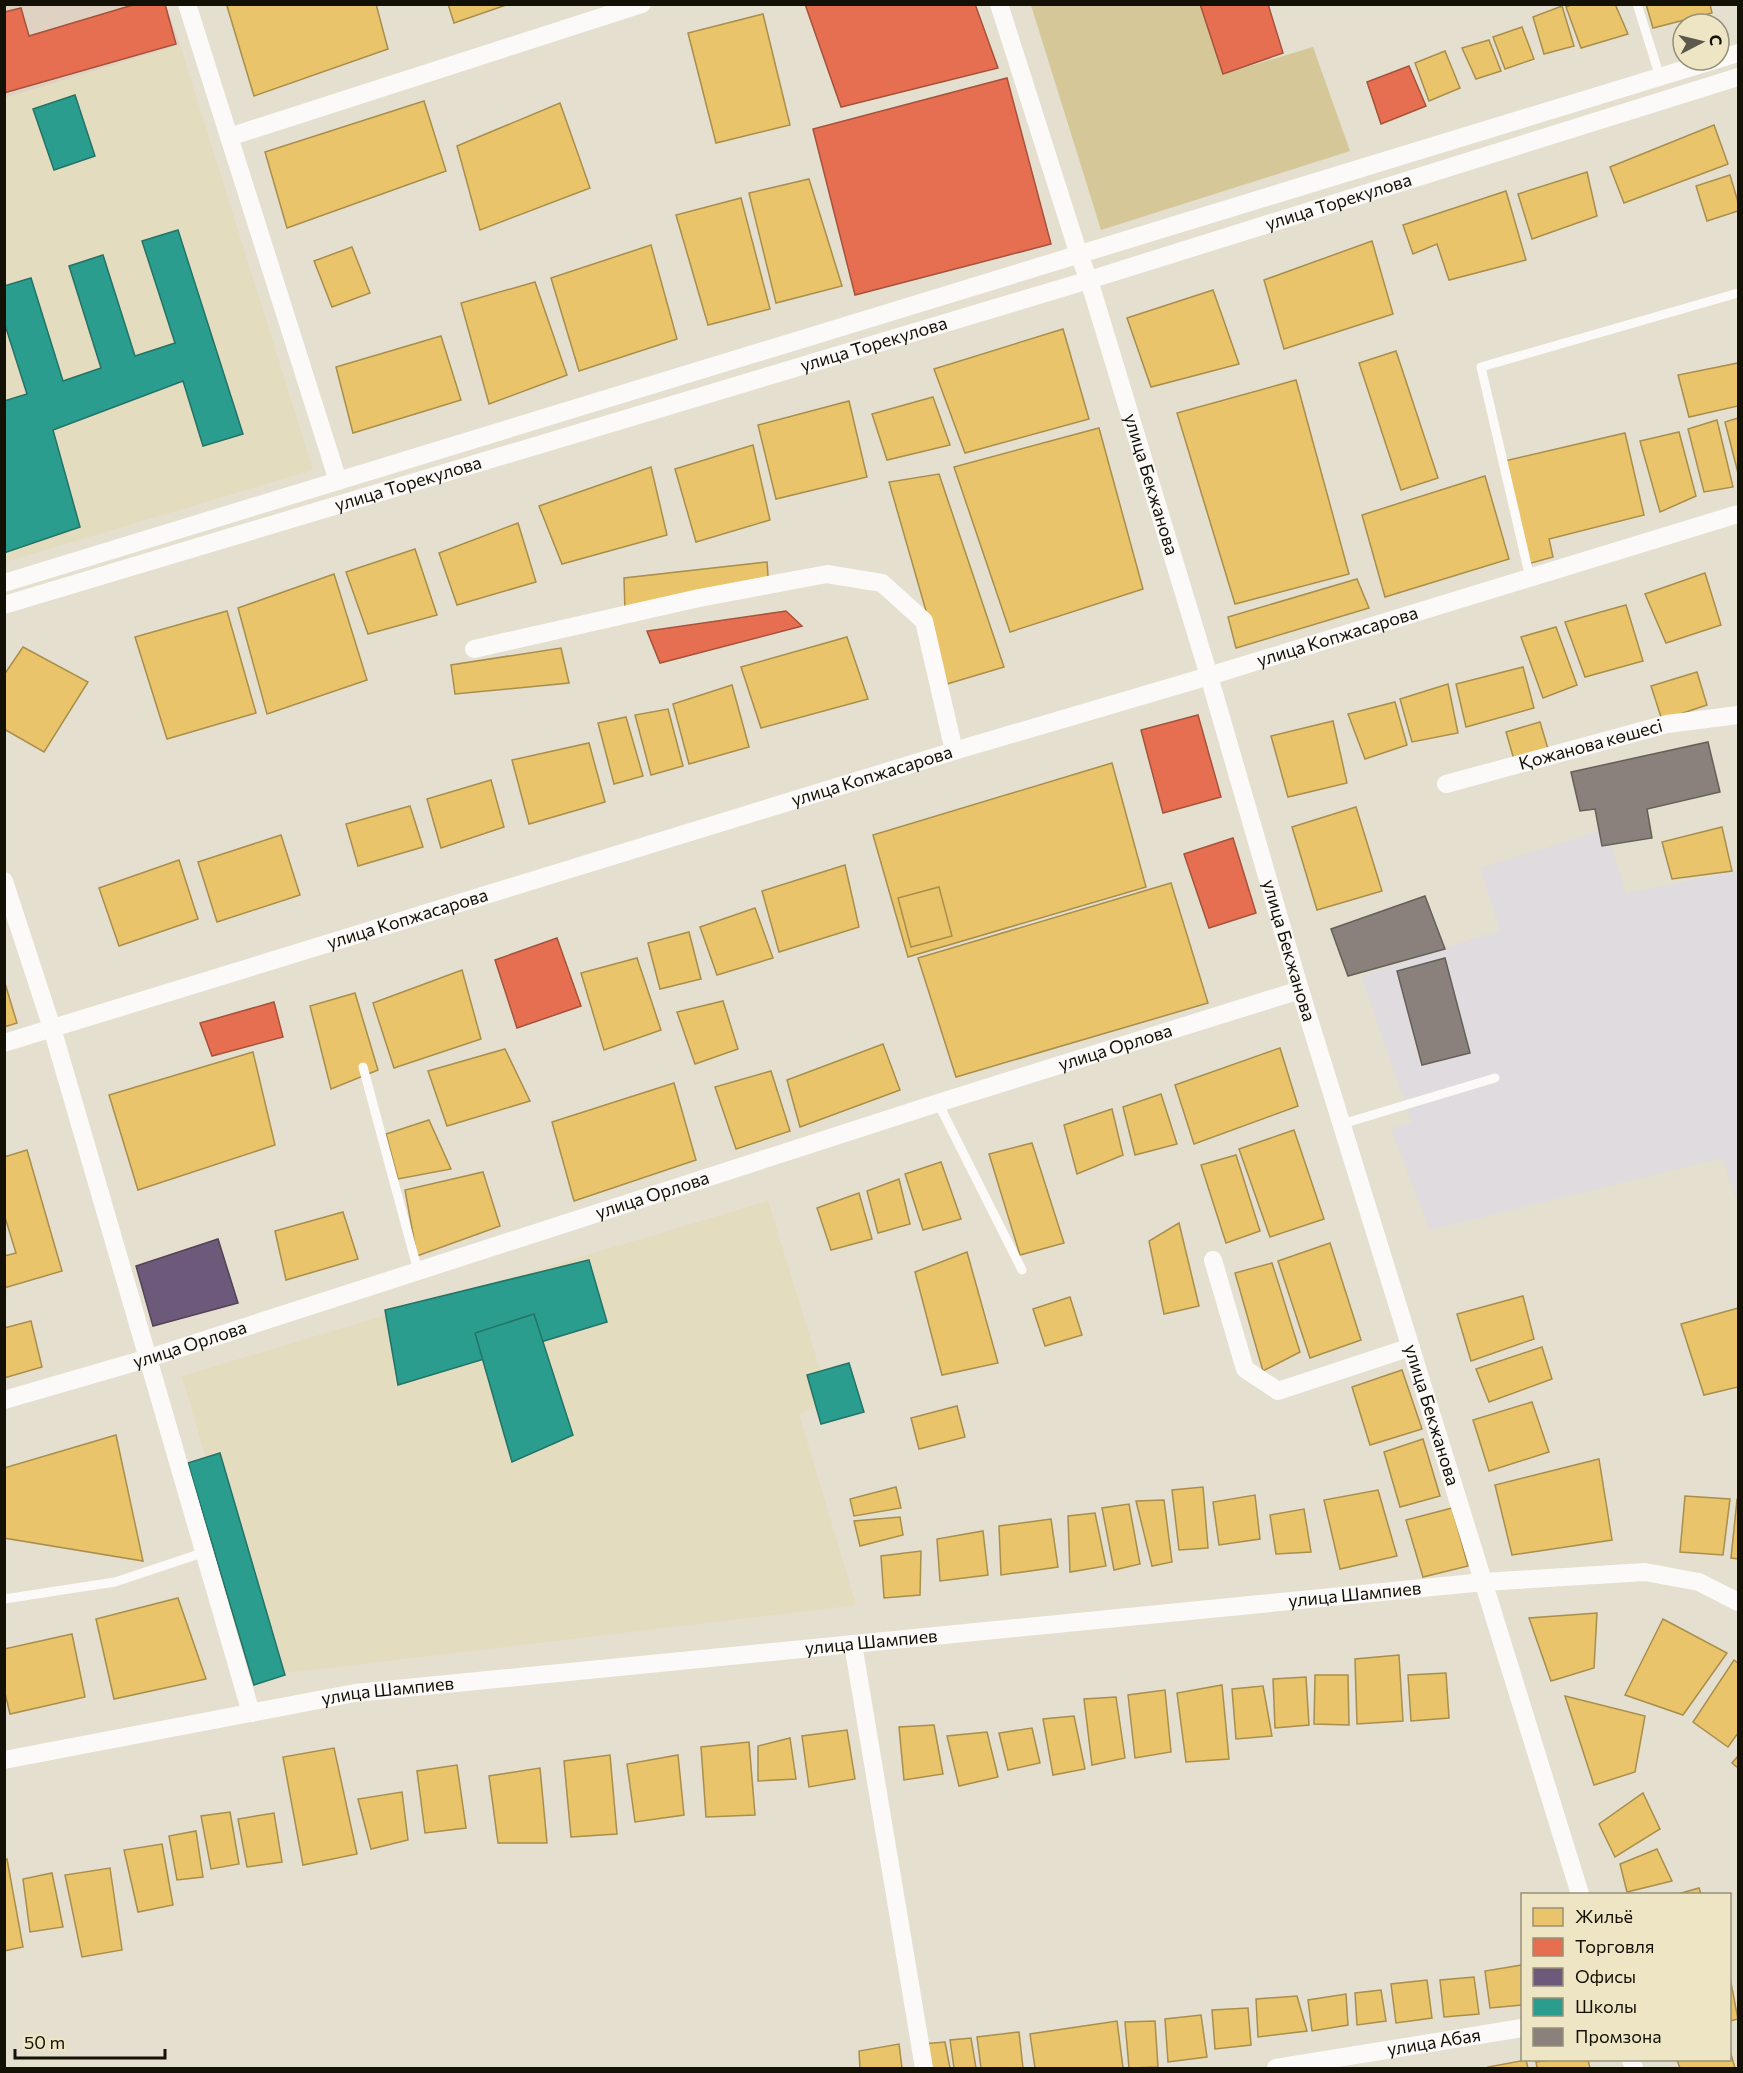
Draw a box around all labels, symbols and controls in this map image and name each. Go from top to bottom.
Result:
north arrow [1671,12,1731,72]
text: С [1706,34,1726,47]
street label: улица Торекулова [1262,168,1414,234]
street label: улица Торекулова [798,311,950,376]
street label: улица Бекжанова [1120,411,1184,558]
street label: улица Торекулова [332,451,484,515]
street label: улица Копжасарова [1254,601,1420,671]
street label: Қожанова көшесі [1516,714,1665,774]
street label: улица Копжасарова [788,740,955,810]
street label: улица Бекжанова [1259,877,1321,1024]
street label: улица Копжасарова [324,883,490,953]
street label: улица Орлова [1055,1019,1175,1075]
street label: улица Орлова [593,1166,712,1223]
street label: улица Орлова [130,1315,249,1372]
street label: улица Бекжанова [1400,1341,1465,1488]
street label: улица Шампиев [1287,1576,1422,1611]
street label: улица Шампиев [804,1624,939,1659]
street label: улица Шампиев [319,1671,455,1709]
legend [1521,1893,1731,2061]
text: Жильё [1575,1905,1633,1927]
text: Торговля [1575,1935,1654,1957]
text: Офисы [1575,1965,1636,1987]
text: Школы [1575,1995,1637,2017]
scale bar [15,2022,165,2060]
street label: улица Абая [1385,2023,1482,2060]
text: Промзона [1575,2025,1662,2047]
text: 50 m [24,2031,65,2053]

